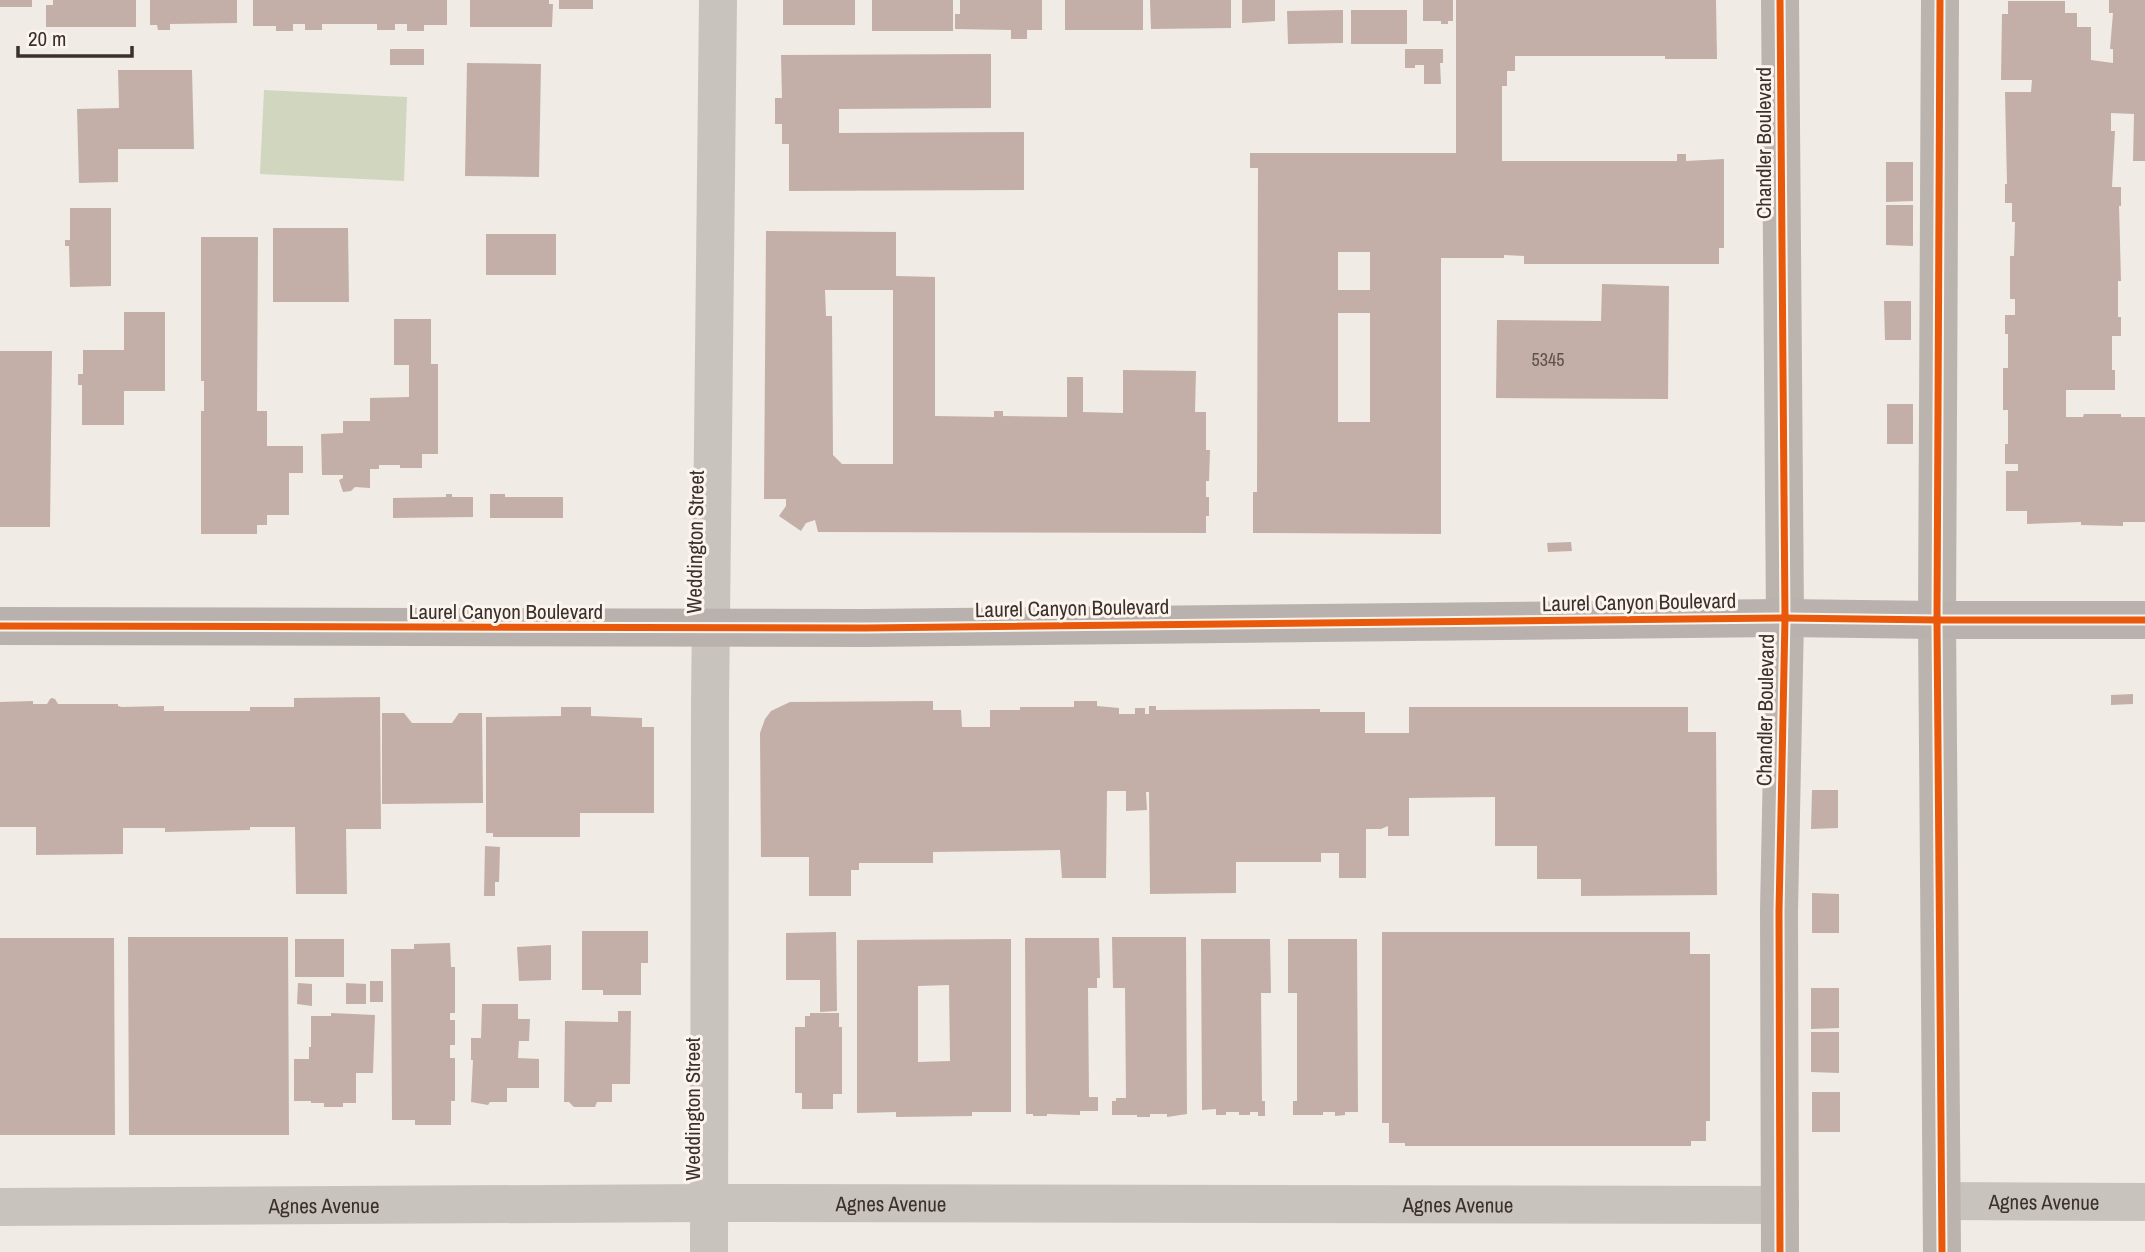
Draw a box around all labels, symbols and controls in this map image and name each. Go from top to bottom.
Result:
scale bar [18,14,131,58]
text: 20 m [28,24,66,53]
street label: Chandler Boulevard [1749,67,1778,219]
house number: 5345 [1532,347,1564,372]
street label: Weddington Street [679,470,711,614]
street label: Laurel Canyon Boulevard [1542,586,1736,618]
street label: Laurel Canyon Boulevard [975,592,1169,624]
street label: Laurel Canyon Boulevard [409,597,603,626]
street label: Chandler Boulevard [1749,634,1781,786]
street label: Weddington Street [678,1037,707,1181]
street label: Agnes Avenue [1988,1187,2099,1216]
street label: Agnes Avenue [835,1189,946,1218]
street label: Agnes Avenue [267,1190,379,1220]
street label: Agnes Avenue [1402,1190,1513,1219]

